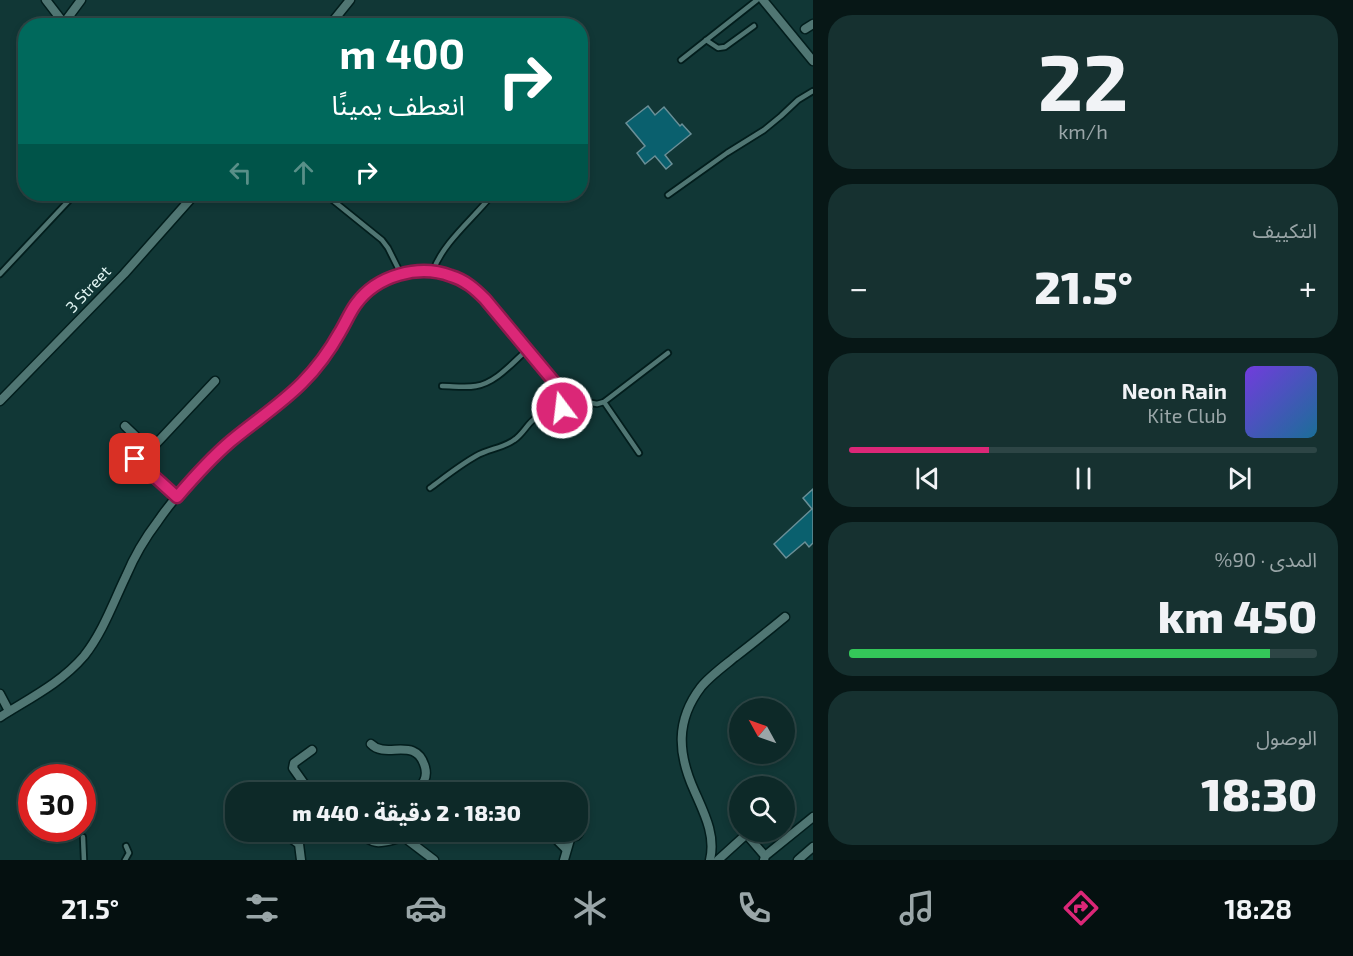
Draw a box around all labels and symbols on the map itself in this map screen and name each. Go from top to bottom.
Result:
street label: 3 Street [61,261,114,316]
position arrow [530,376,594,440]
pin [109,433,160,484]
north arrow [729,698,795,764]
speed limit sign: 30 [18,764,96,842]

